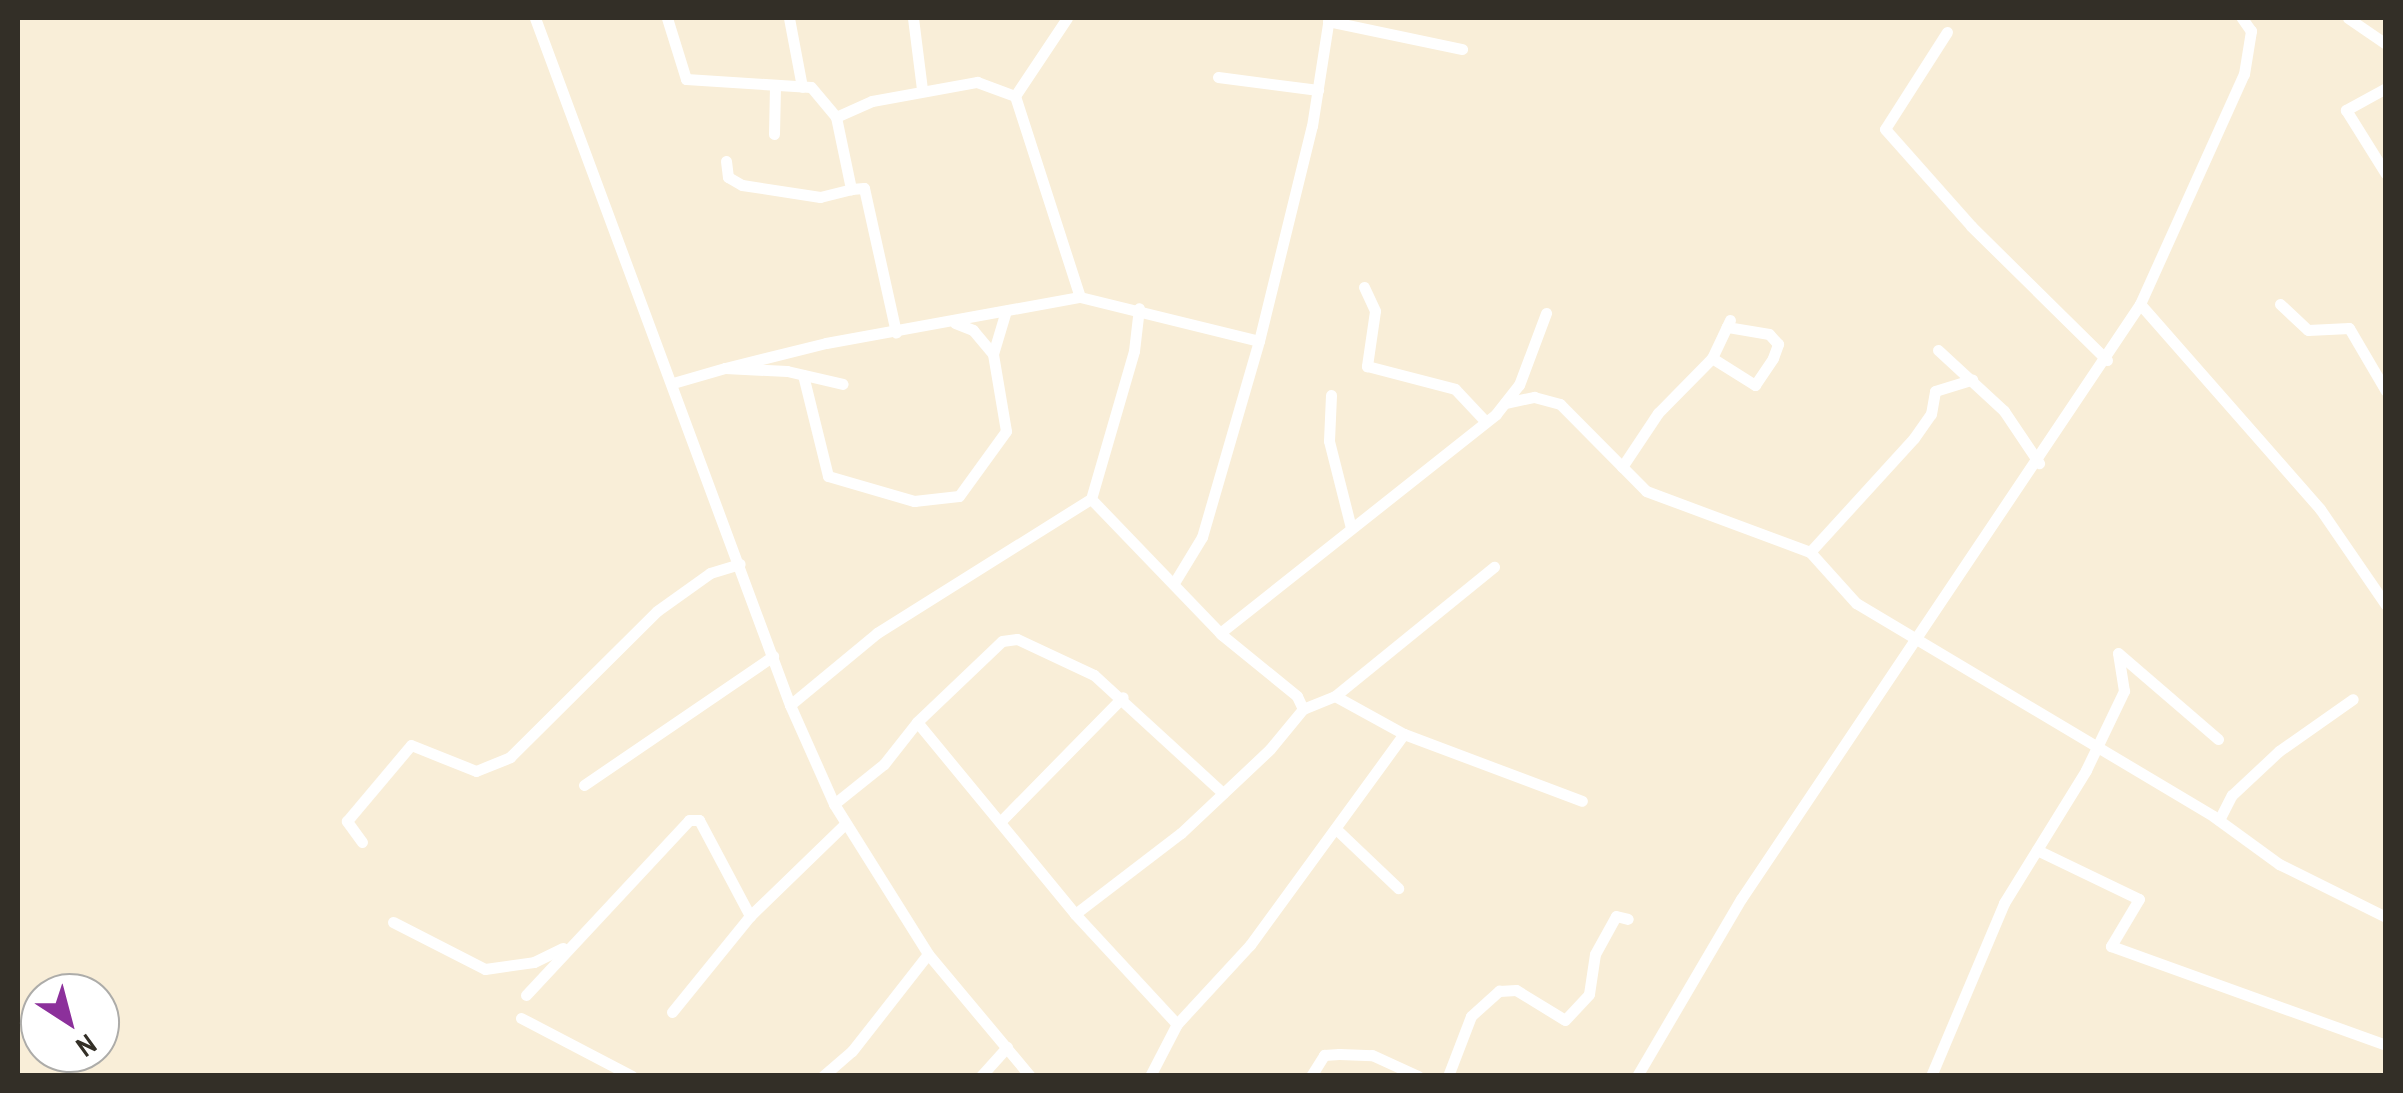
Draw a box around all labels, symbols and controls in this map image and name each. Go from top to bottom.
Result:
north arrow [20,973,120,1073]
text: N [69,1025,104,1066]

